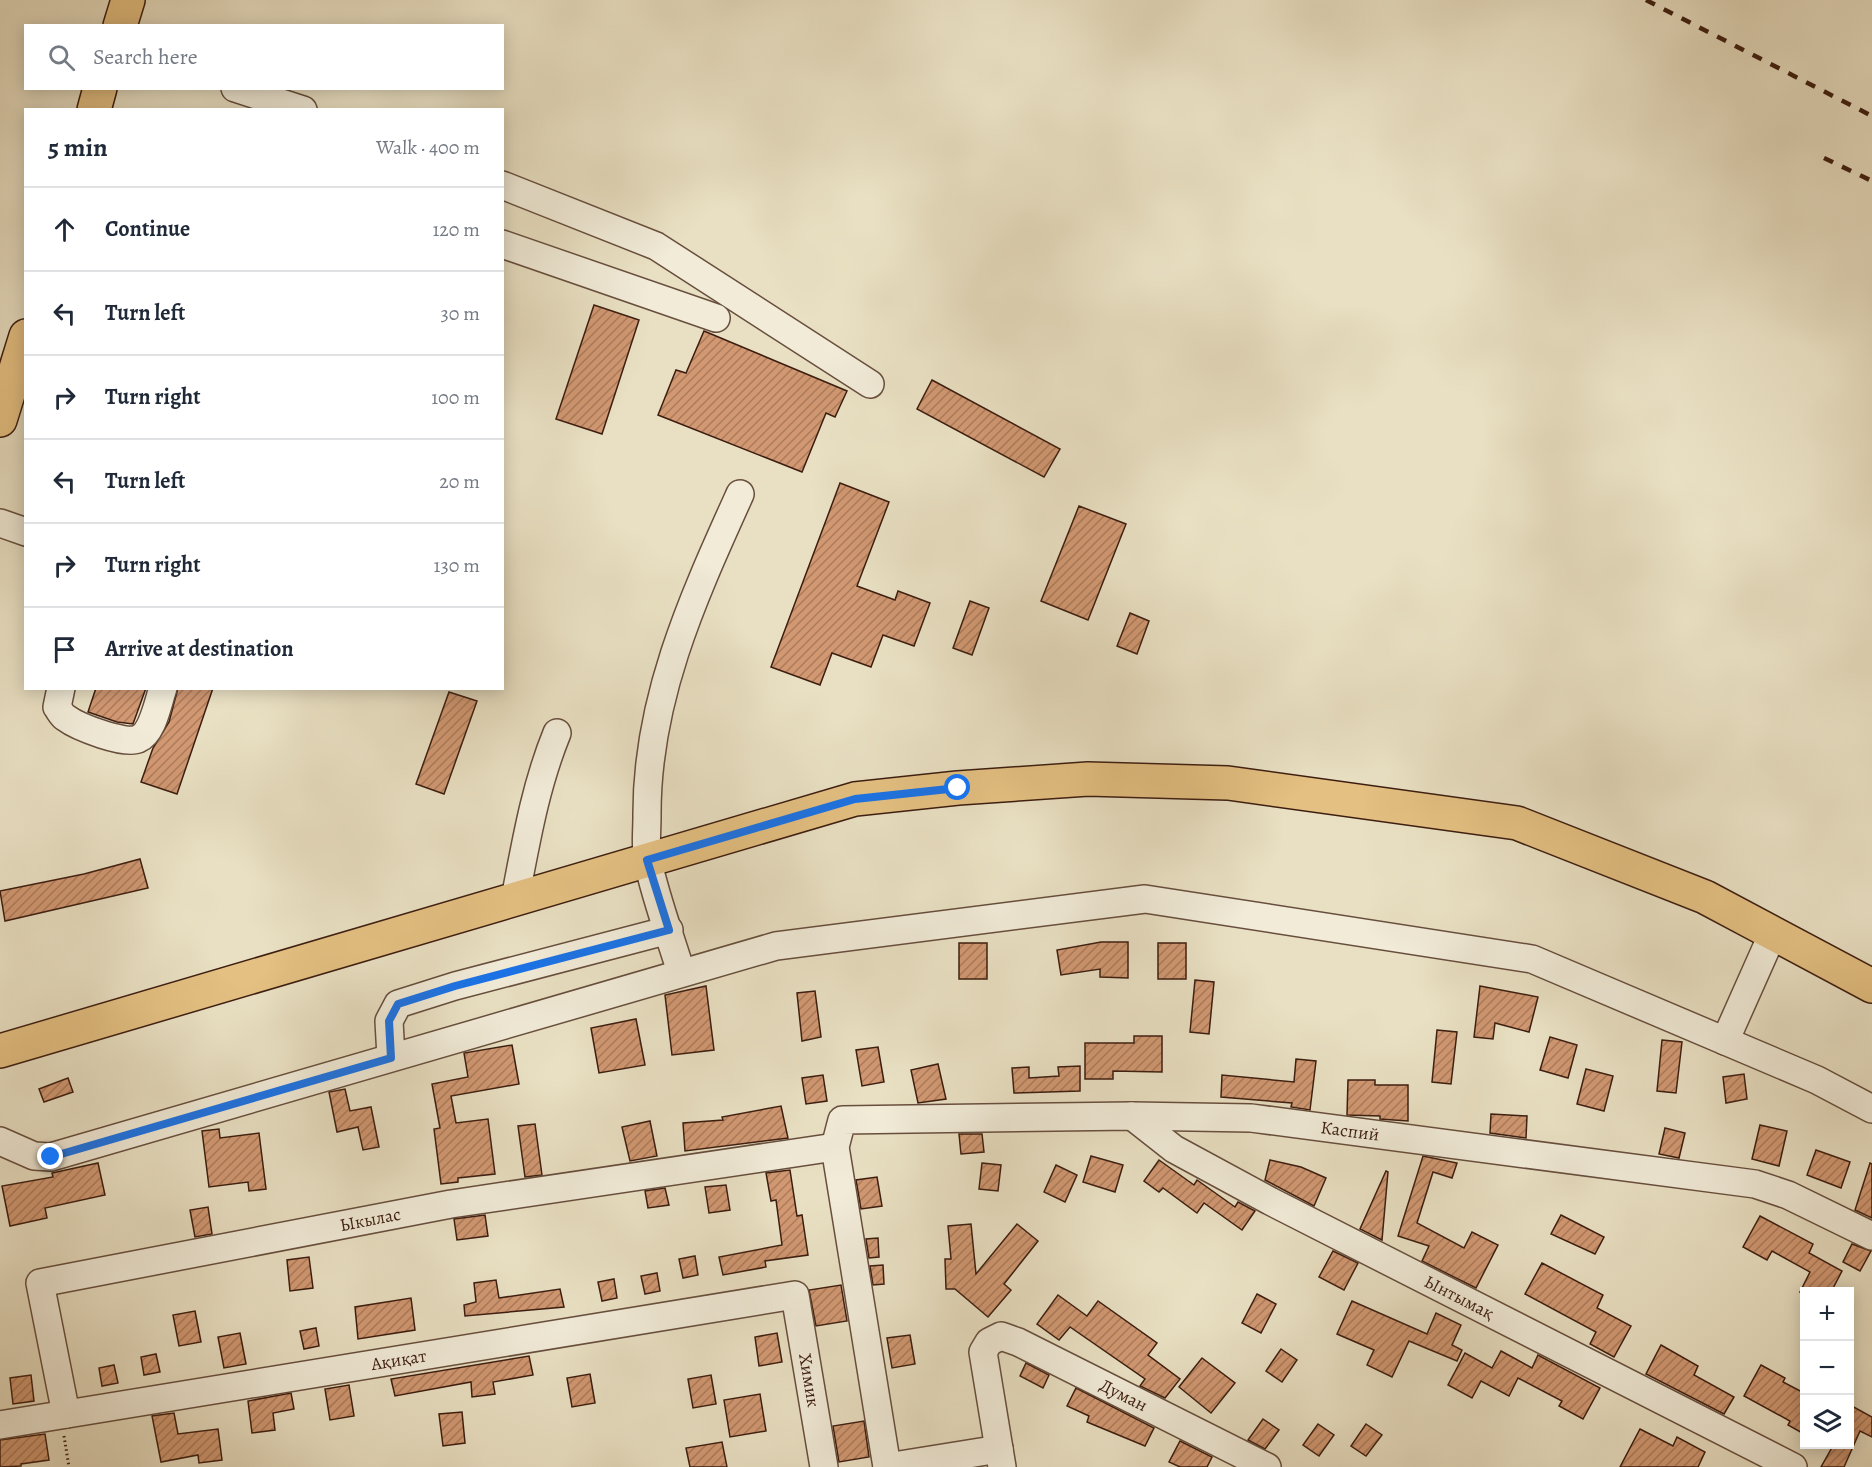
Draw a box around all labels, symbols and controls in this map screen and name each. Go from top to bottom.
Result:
search box [24,24,504,90]
icon: search [45,41,78,74]
text: Search here [93,42,198,72]
text: 5 min [48,130,108,165]
text: Walk · 400 m [376,134,480,161]
icon: ahead [48,213,81,246]
text: Continue [105,214,190,244]
text: 120 m [432,216,480,243]
icon: left [48,297,81,330]
text: Turn left [105,298,185,328]
text: 30 m [440,300,480,327]
icon: right [48,381,81,414]
text: Turn right [105,382,201,412]
text: 100 m [431,384,480,411]
icon: left [48,465,81,498]
text: Turn left [105,466,185,496]
text: 20 m [439,468,480,495]
icon: right [48,549,81,582]
text: Turn right [105,550,201,580]
text: 130 m [434,552,480,579]
icon: arrive [48,633,81,666]
text: Arrive at destination [105,634,294,664]
route start [944,774,970,800]
street label: Каспий [1319,1115,1381,1147]
route end [37,1143,63,1169]
street label: Ыкылас [338,1202,403,1237]
street label: Ынтымақ [1420,1270,1499,1325]
map controls [1800,1287,1854,1449]
button: + [1800,1287,1854,1341]
button: − [1800,1341,1854,1395]
street label: Ақиқат [368,1343,428,1376]
street label: Химик [793,1351,826,1409]
street label: Думан [1096,1373,1152,1417]
button: layers [1800,1395,1854,1449]

